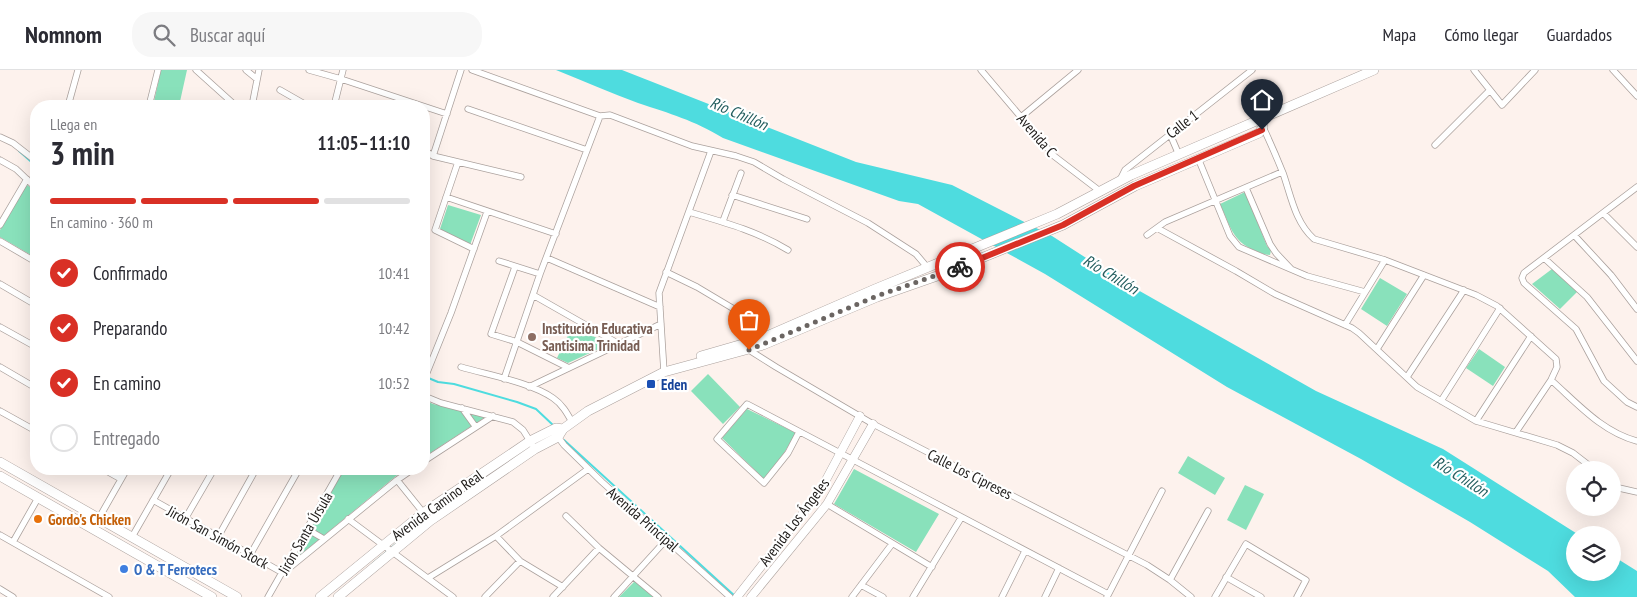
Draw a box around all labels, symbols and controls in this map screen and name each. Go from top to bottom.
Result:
search box [132,12,482,57]
text: Nomnom [25,19,102,50]
icon: search [150,21,178,49]
text: Buscar aquí [190,23,265,47]
text: Mapa [1382,23,1416,46]
text: Cómo llegar [1444,23,1519,46]
text: Guardados [1547,23,1612,46]
pin [1241,79,1283,130]
icon: home [1248,86,1276,114]
water label: Río Chillón [707,92,772,134]
street label: Calle 1 [1162,105,1202,143]
street label: Avenida C [1013,110,1061,161]
text: Llega en [50,114,97,134]
text: 11:05–11:10 [317,131,410,155]
text: 3 min [50,132,115,174]
text: En camino · 360 m [50,212,153,232]
courier [935,242,985,292]
water label: Río Chillón [1080,250,1143,299]
icon: bike [946,253,974,281]
icon: check [50,259,78,287]
text: Confirmado [93,261,168,285]
text: 10:41 [378,263,410,283]
pin [728,299,770,350]
icon: bag [735,306,763,334]
icon: check [50,314,78,342]
text: Preparando [93,316,168,340]
text: 10:42 [378,318,410,338]
place label: Institución Educativa Santisima Trinidad [542,319,653,355]
marker: Institución Educativa Santisima Trinidad [526,331,538,343]
icon: check [50,369,78,397]
text: En camino [93,371,161,395]
text: 10:52 [378,373,410,393]
place label: Eden [661,375,688,394]
marker: Eden [645,378,657,390]
text: Entregado [93,426,160,450]
street label: Calle Los Cipreses [924,445,1016,503]
water label: Río Chillón [1430,451,1493,501]
map controls [1566,461,1621,581]
button: locate [1566,461,1621,516]
street label: Avenida Camino Real [388,465,487,545]
street label: Avenida Los Ángeles [755,474,833,570]
street label: Avenida Principal [603,483,683,556]
street label: Jirón Santa Úrsula [273,488,336,579]
street label: Jirón San Simón Stock [163,501,272,573]
place label: Gordo's Chicken [48,510,131,529]
marker: Gordo's Chicken [32,513,44,525]
button: layers [1566,526,1621,581]
place label: O & T Ferrotecs [134,560,217,579]
marker: O & T Ferrotecs [118,563,130,575]

